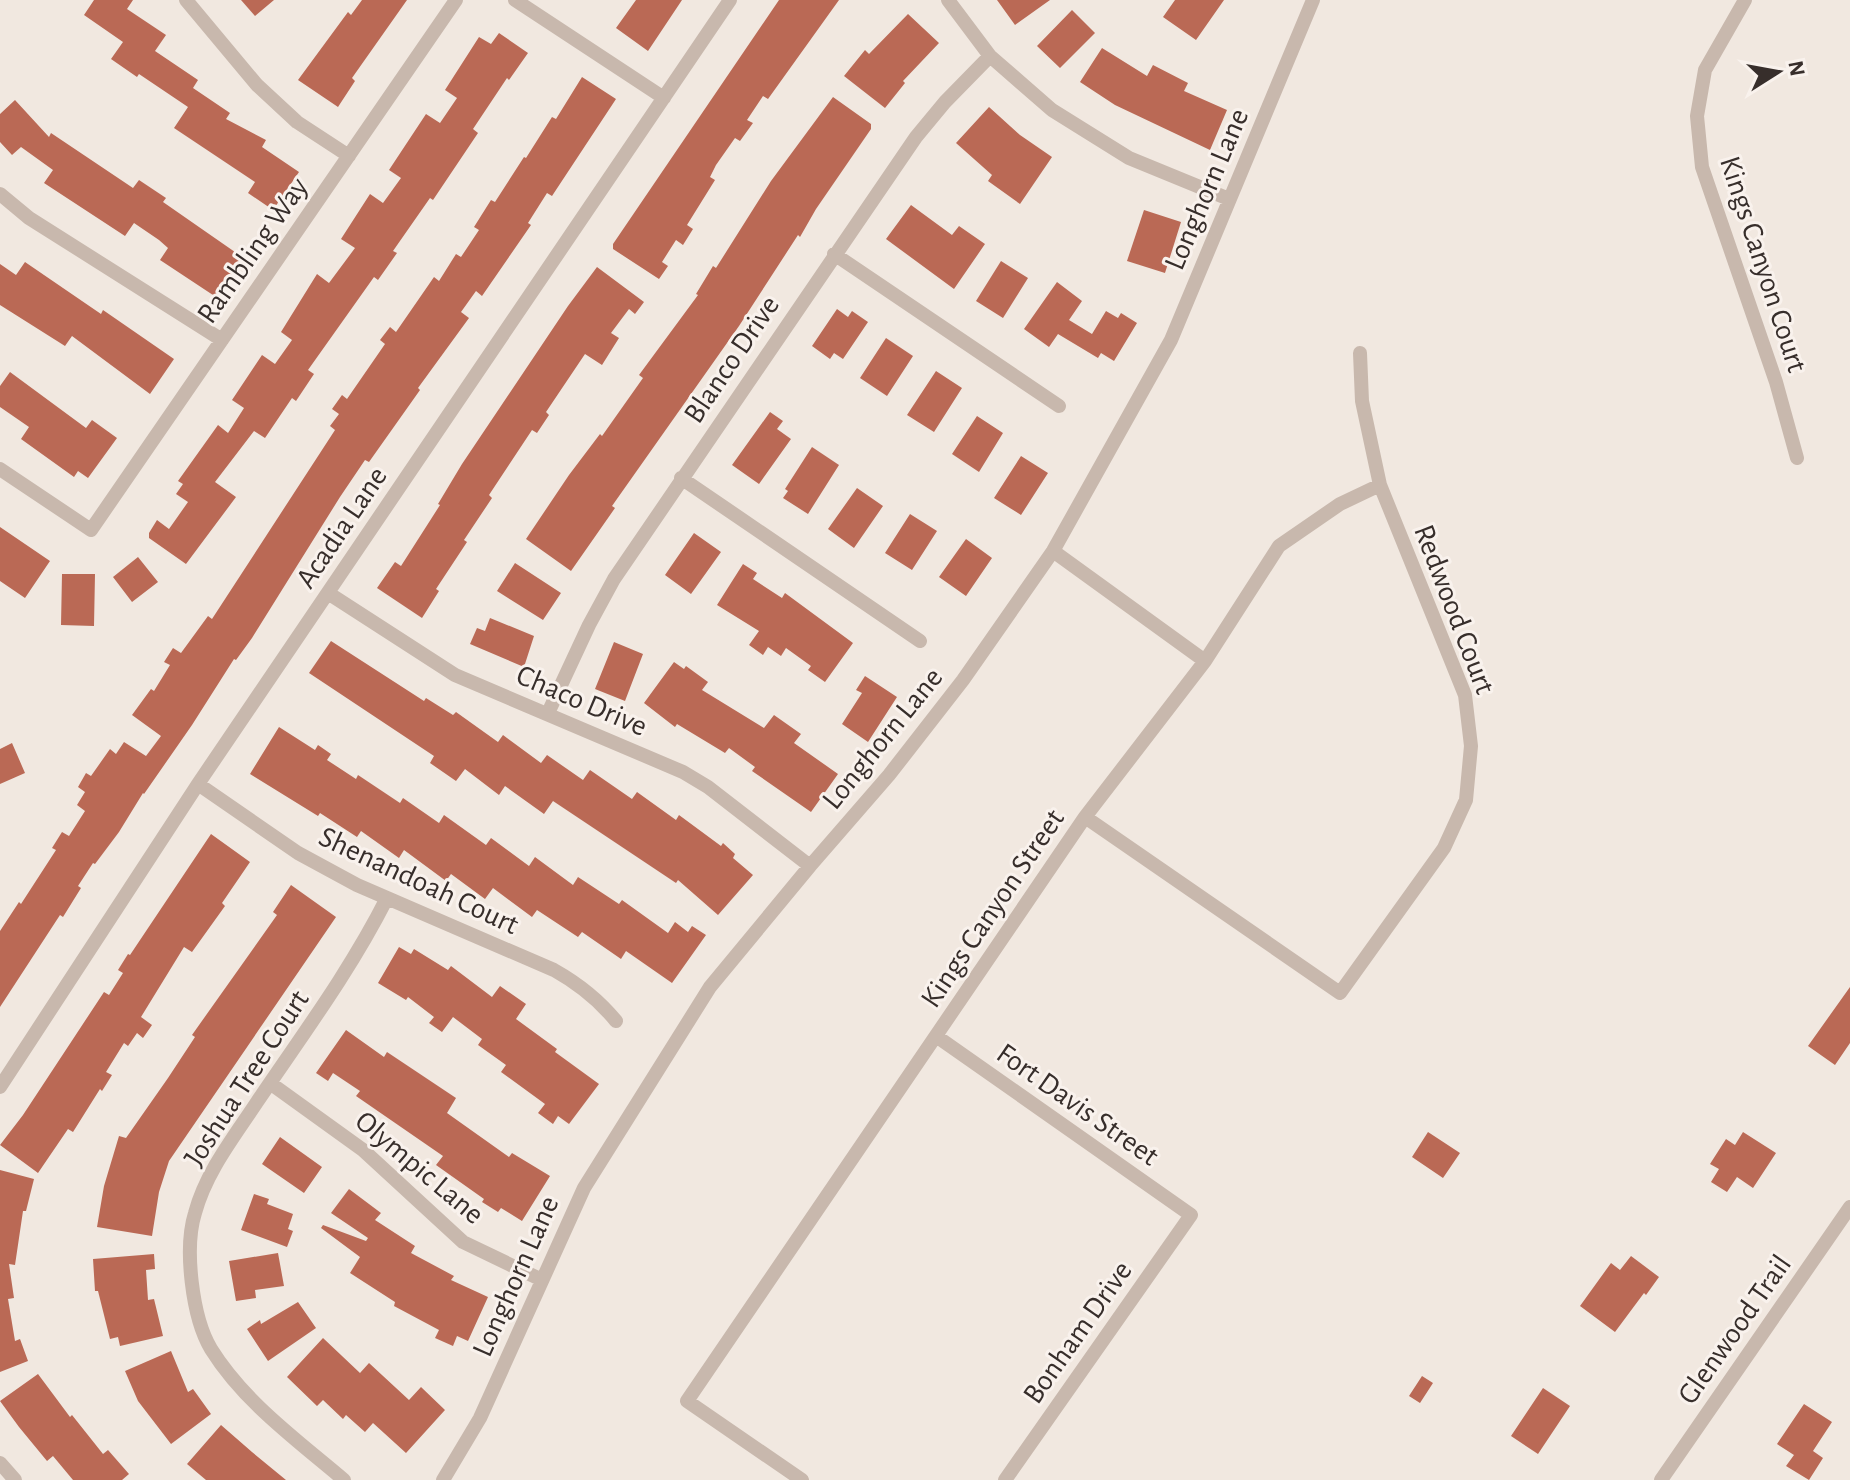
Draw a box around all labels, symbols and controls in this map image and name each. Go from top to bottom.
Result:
north arrow [1738,32,1818,112]
text: N [1784,59,1809,78]
street label: Longhorn Lane [1159,104,1254,274]
street label: Kings Canyon Court [1714,153,1812,376]
street label: Rambling Way [192,172,314,329]
street label: Blanco Drive [679,291,785,429]
street label: Acadia Lane [291,462,393,594]
street label: Redwood Court [1408,521,1500,699]
street label: Chaco Drive [512,660,651,742]
street label: Longhorn Lane [817,662,949,815]
street label: Kings Canyon Street [916,804,1070,1013]
street label: Shenandoah Court [314,822,523,940]
street label: Joshua Tree Court [179,985,315,1172]
street label: Fort Davis Street [991,1038,1164,1172]
street label: Olympic Lane [349,1106,489,1230]
street label: Longhorn Lane [467,1192,565,1361]
street label: Glenwood Trail [1673,1250,1797,1410]
street label: Bonham Drive [1018,1256,1138,1409]

